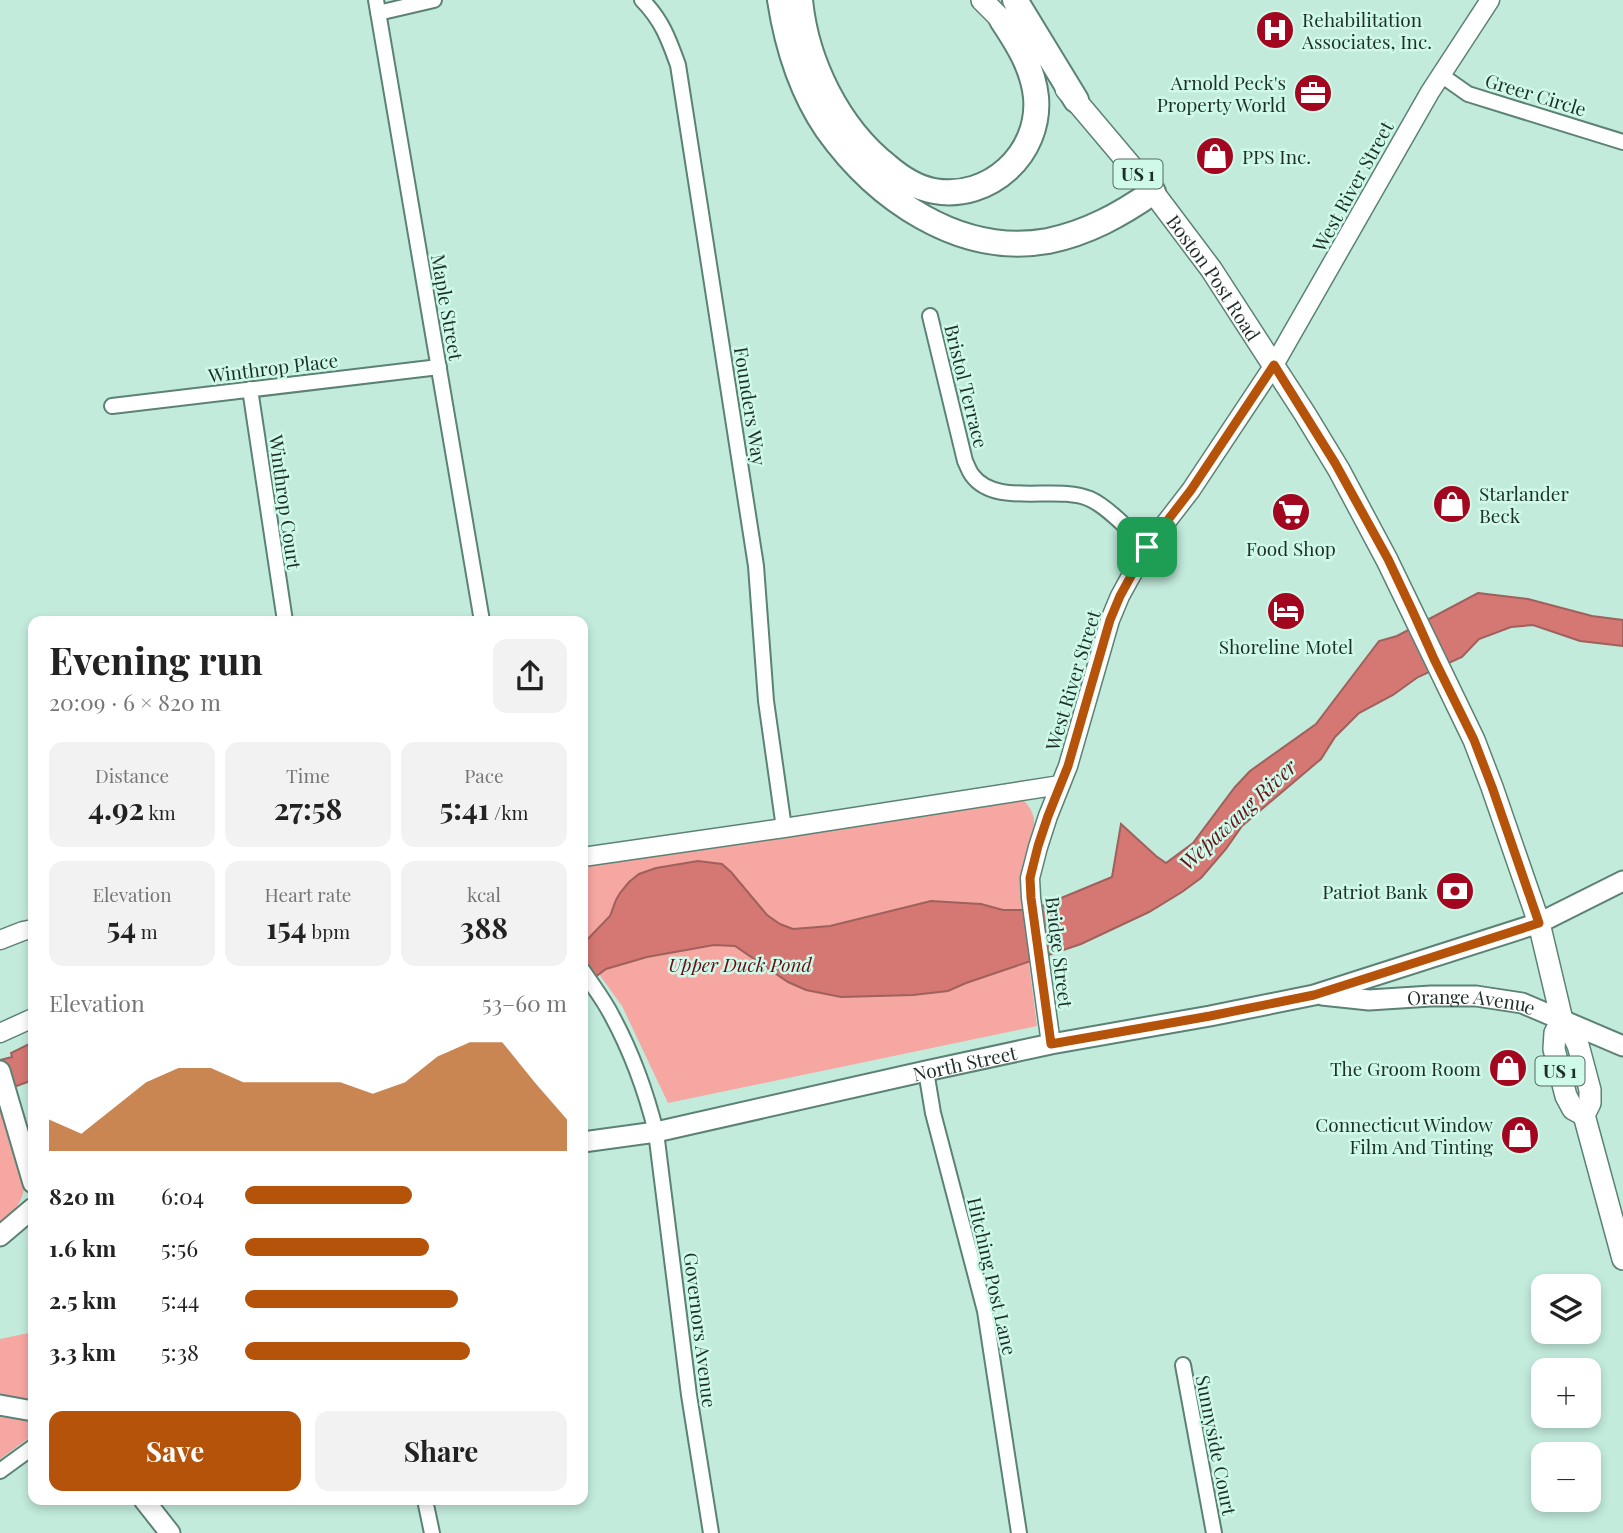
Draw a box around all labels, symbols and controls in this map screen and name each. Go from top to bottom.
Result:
place label: Rehabilitation Associates, Inc. [1301,6,1432,54]
hospital icon: Rehabilitation Associates, Inc. [1254,9,1296,51]
street label: Greer Circle [1482,66,1590,122]
place label: Arnold Peck's Property World [1157,69,1286,117]
office icon: Arnold Peck's Property World [1292,72,1334,114]
street label: West River Street [1305,116,1399,257]
shop icon: PPS Inc. [1194,135,1236,177]
place label: PPS Inc. [1242,143,1311,169]
road number: US 1 [1114,160,1162,188]
street label: Boston Post Road [1161,209,1267,346]
street label: Maple Street [426,252,470,362]
street label: Bristol Terrace [939,321,995,451]
street label: Founders Way [729,345,773,468]
street label: Winthrop Place [206,346,339,388]
street label: Winthrop Court [264,432,308,571]
place label: Starlander Beck [1479,480,1569,528]
shop icon: Starlander Beck [1431,483,1473,525]
supermarket icon: Food Shop [1270,491,1312,533]
pin [1117,517,1177,577]
icon: arrive [1128,528,1166,566]
place label: Food Shop [1246,535,1336,561]
hotel icon: Shoreline Motel [1265,590,1307,632]
street label: West River Street [1038,606,1106,754]
place label: Shoreline Motel [1219,633,1354,659]
text: Evening run [49,634,263,685]
button: share [493,639,567,713]
text: 20:09 · 6 × 820 m [49,686,221,717]
water label: Wepawaug River [1172,752,1303,876]
text: Distance [95,762,169,788]
text: Time [286,762,330,788]
text: Pace [464,762,504,788]
text: 4.92 [88,788,144,828]
text: 27:58 [274,788,342,828]
text: 5:41 [440,788,489,828]
text: km [144,799,176,825]
text: /km [489,799,528,825]
bank icon: Patriot Bank [1434,870,1476,912]
place label: Patriot Bank [1322,878,1429,904]
text: Elevation [92,881,172,907]
text: Heart rate [265,881,351,907]
text: kcal [467,881,501,907]
street label: Bridge Street [1040,895,1080,1009]
text: 54 [106,907,136,947]
text: 154 [266,907,307,947]
text: 388 [460,907,508,947]
text: m [136,918,158,944]
text: bpm [307,918,350,944]
park label: Upper Duck Pond [668,951,813,977]
street label: Orange Avenue [1406,983,1540,1020]
text: Elevation [49,987,145,1018]
text: 53–60 m [482,987,567,1018]
street label: North Street [910,1039,1019,1087]
shop icon: The Groom Room [1487,1047,1529,1089]
place label: The Groom Room [1330,1055,1481,1081]
road number: US 1 [1536,1056,1584,1086]
place label: Connecticut Window Film And Tinting [1315,1111,1493,1159]
shop icon: Connecticut Window Film And Tinting [1499,1114,1541,1156]
text: 820 m [49,1180,115,1211]
text: 6:04 [161,1180,204,1211]
street label: Hitching Post Lane [962,1195,1024,1357]
text: 1.6 km [49,1232,116,1263]
text: 5:56 [161,1232,198,1263]
street label: Governors Avenue [679,1251,723,1409]
map controls [1531,1274,1601,1512]
button: layers [1531,1274,1601,1344]
text: 2.5 km [49,1284,116,1315]
text: 5:44 [161,1284,199,1315]
text: 3.3 km [49,1336,116,1367]
text: 5:38 [161,1336,199,1367]
button: + [1531,1358,1601,1428]
street label: Sunnyside Court [1191,1373,1243,1518]
button: Save [49,1411,301,1491]
button: Share [315,1411,567,1491]
button: − [1531,1442,1601,1512]

